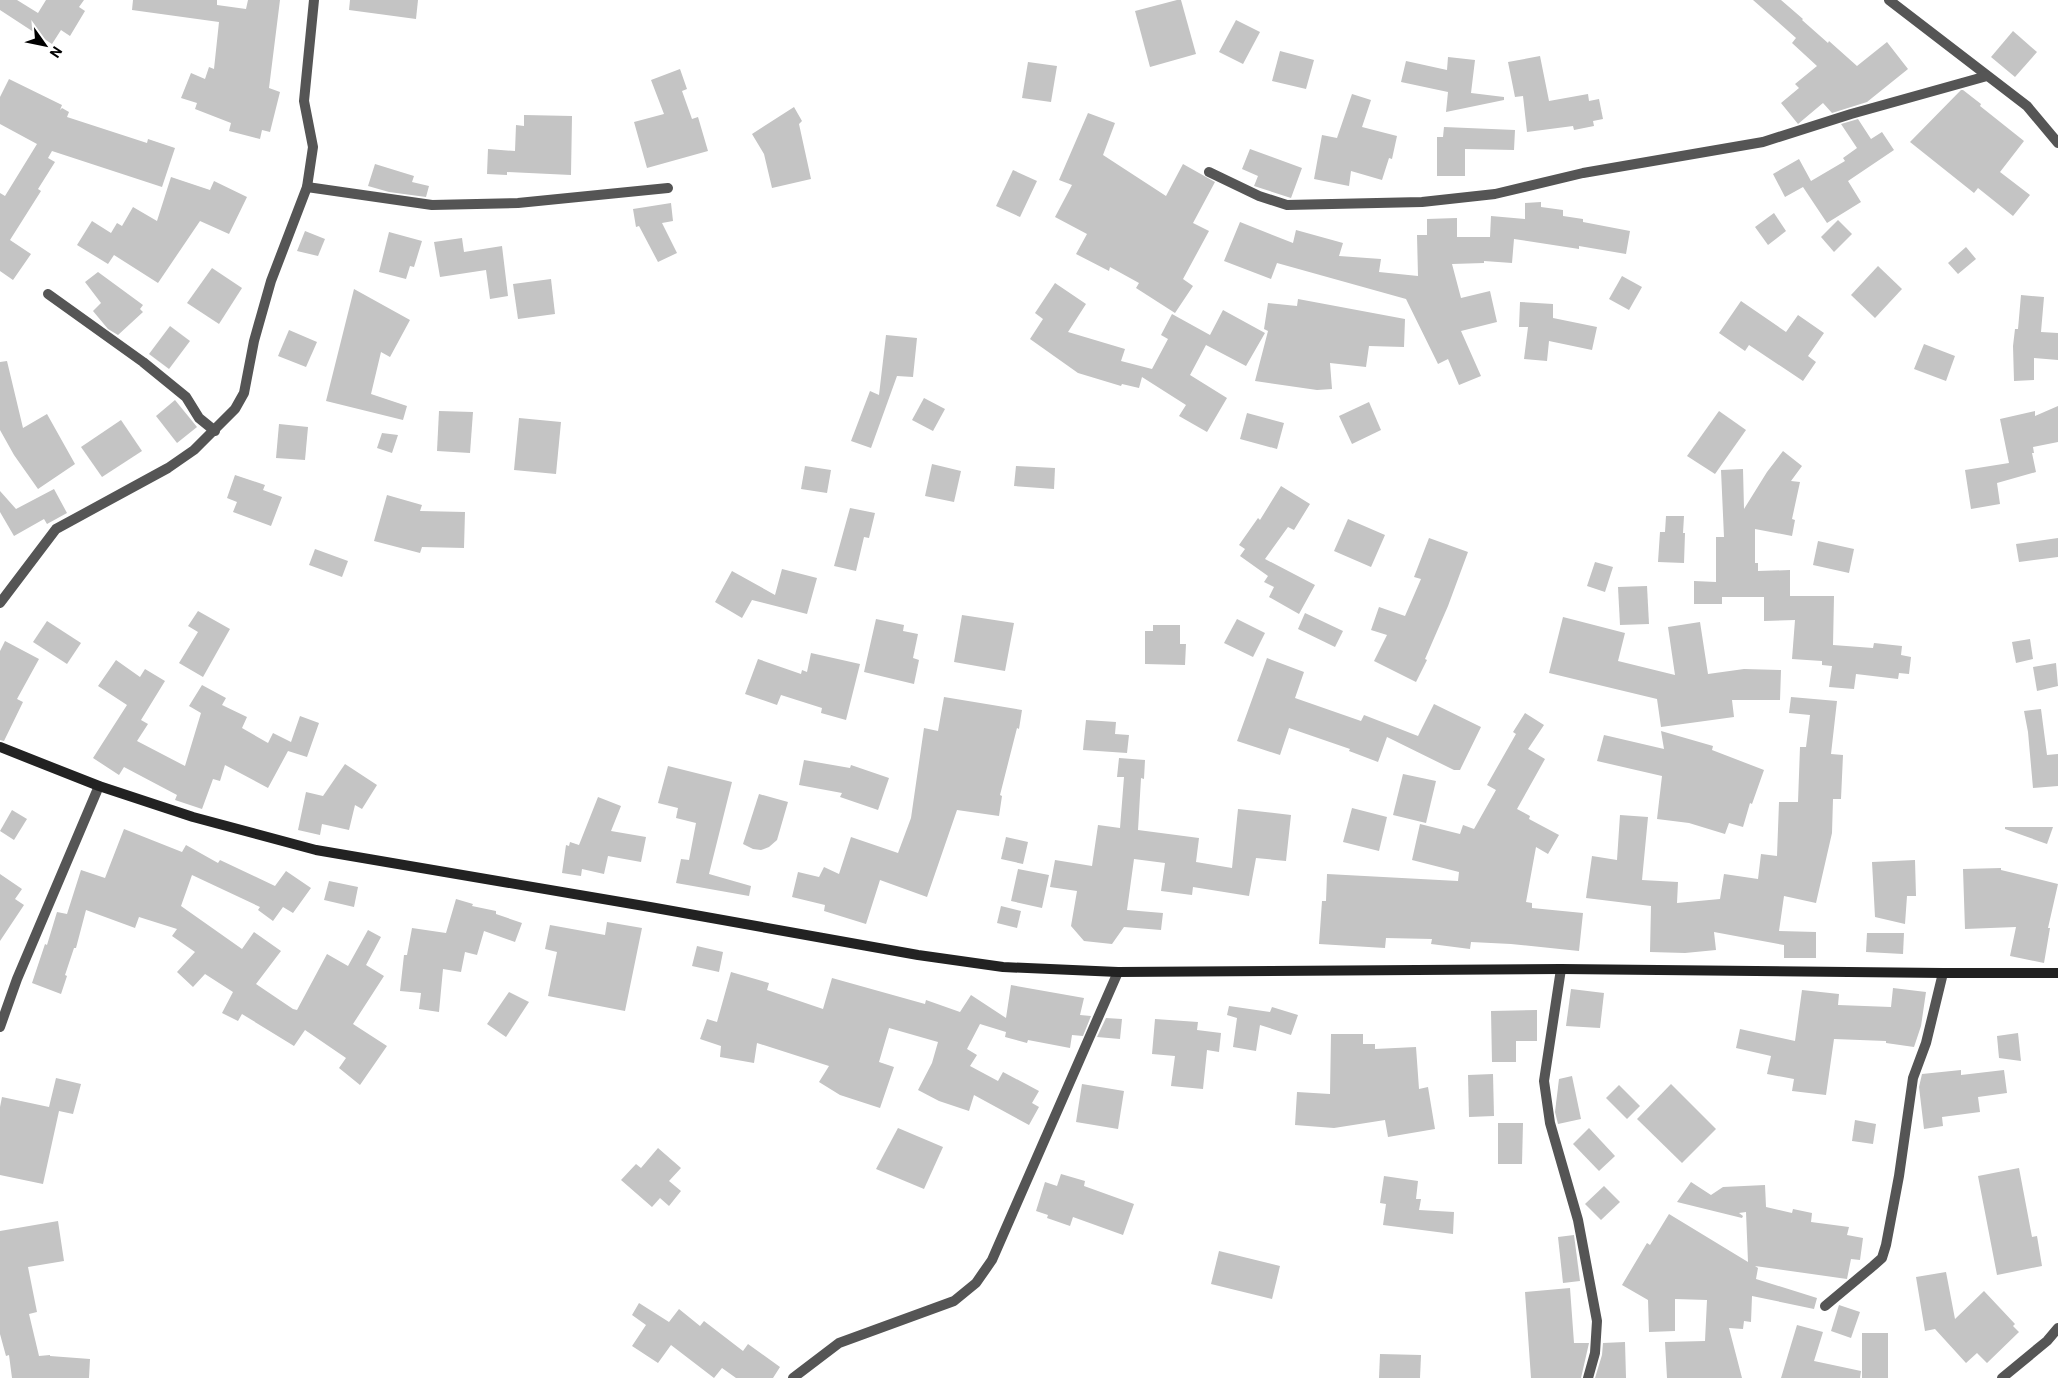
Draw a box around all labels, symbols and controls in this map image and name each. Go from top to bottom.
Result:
north arrow [20,20,70,70]
text: N [46,44,65,61]

